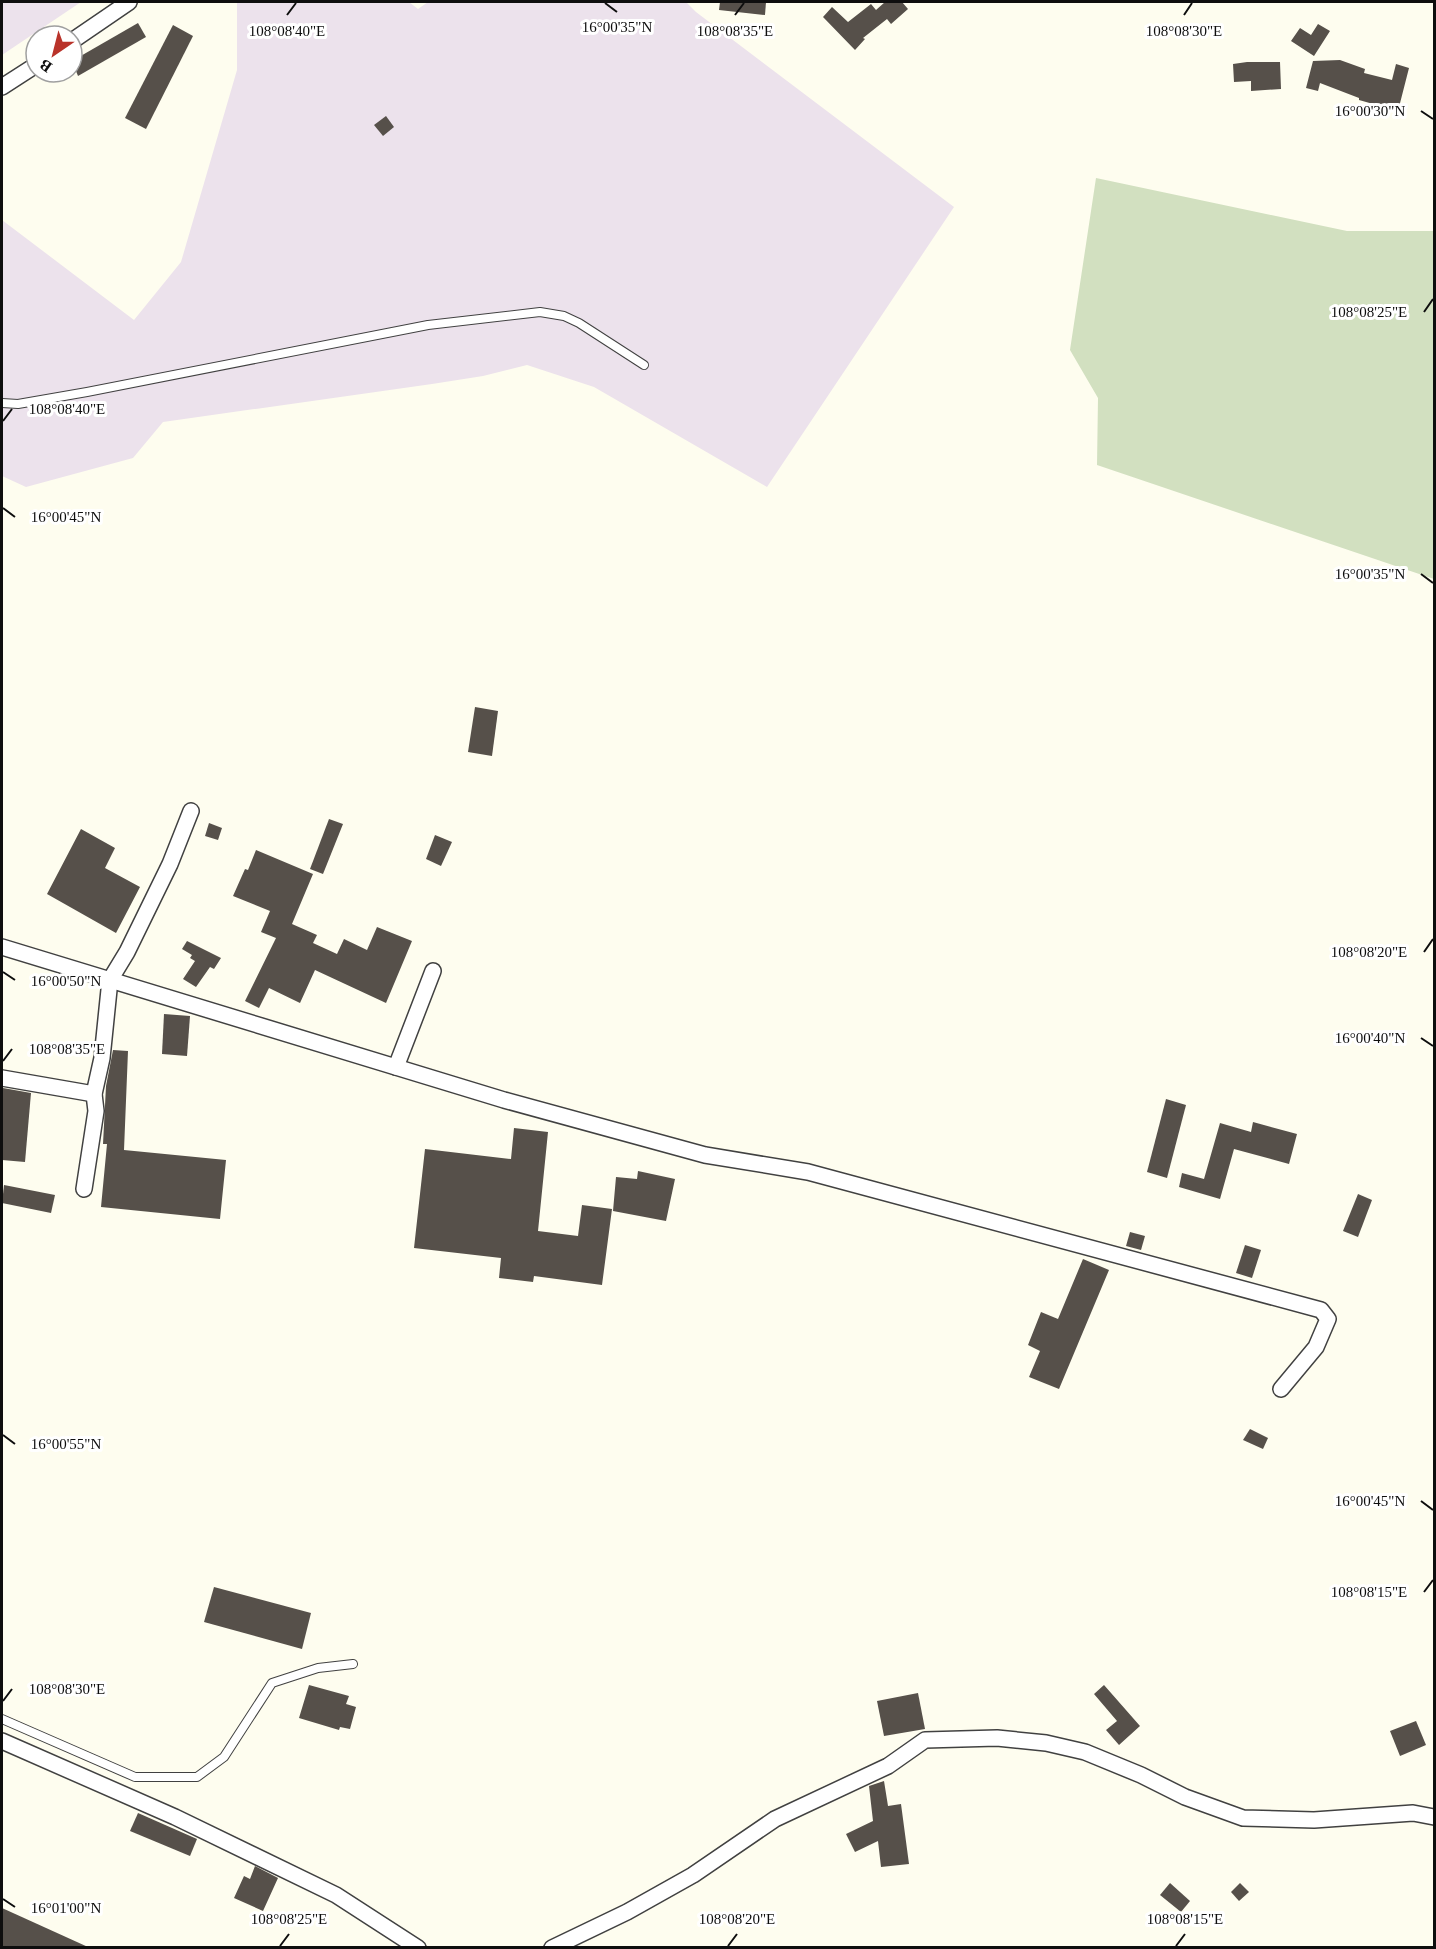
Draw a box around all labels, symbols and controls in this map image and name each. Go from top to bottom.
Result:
text: 16°00'35"N [582,19,652,35]
text: 108°08'40"E [249,23,325,39]
text: 108°08'35"E [697,23,773,39]
text: 108°08'30"E [1146,23,1222,39]
north arrow [24,24,84,84]
text: B [36,56,55,76]
text: 16°00'30"N [1335,103,1405,119]
text: 108°08'25"E [1331,304,1407,320]
text: 108°08'40"E [29,401,105,417]
text: 16°00'45"N [31,509,101,525]
text: 16°00'35"N [1335,566,1405,582]
text: 108°08'20"E [1331,944,1407,960]
text: 16°00'50"N [31,973,101,989]
text: 16°00'40"N [1335,1030,1405,1046]
text: 108°08'35"E [29,1041,105,1057]
text: 16°00'55"N [31,1436,101,1452]
text: 16°00'45"N [1335,1493,1405,1509]
text: 108°08'15"E [1331,1584,1407,1600]
text: 108°08'30"E [29,1681,105,1697]
text: 16°01'00"N [31,1900,101,1916]
text: 108°08'25"E [251,1911,327,1927]
text: 108°08'20"E [699,1911,775,1927]
text: 108°08'15"E [1147,1911,1223,1927]

